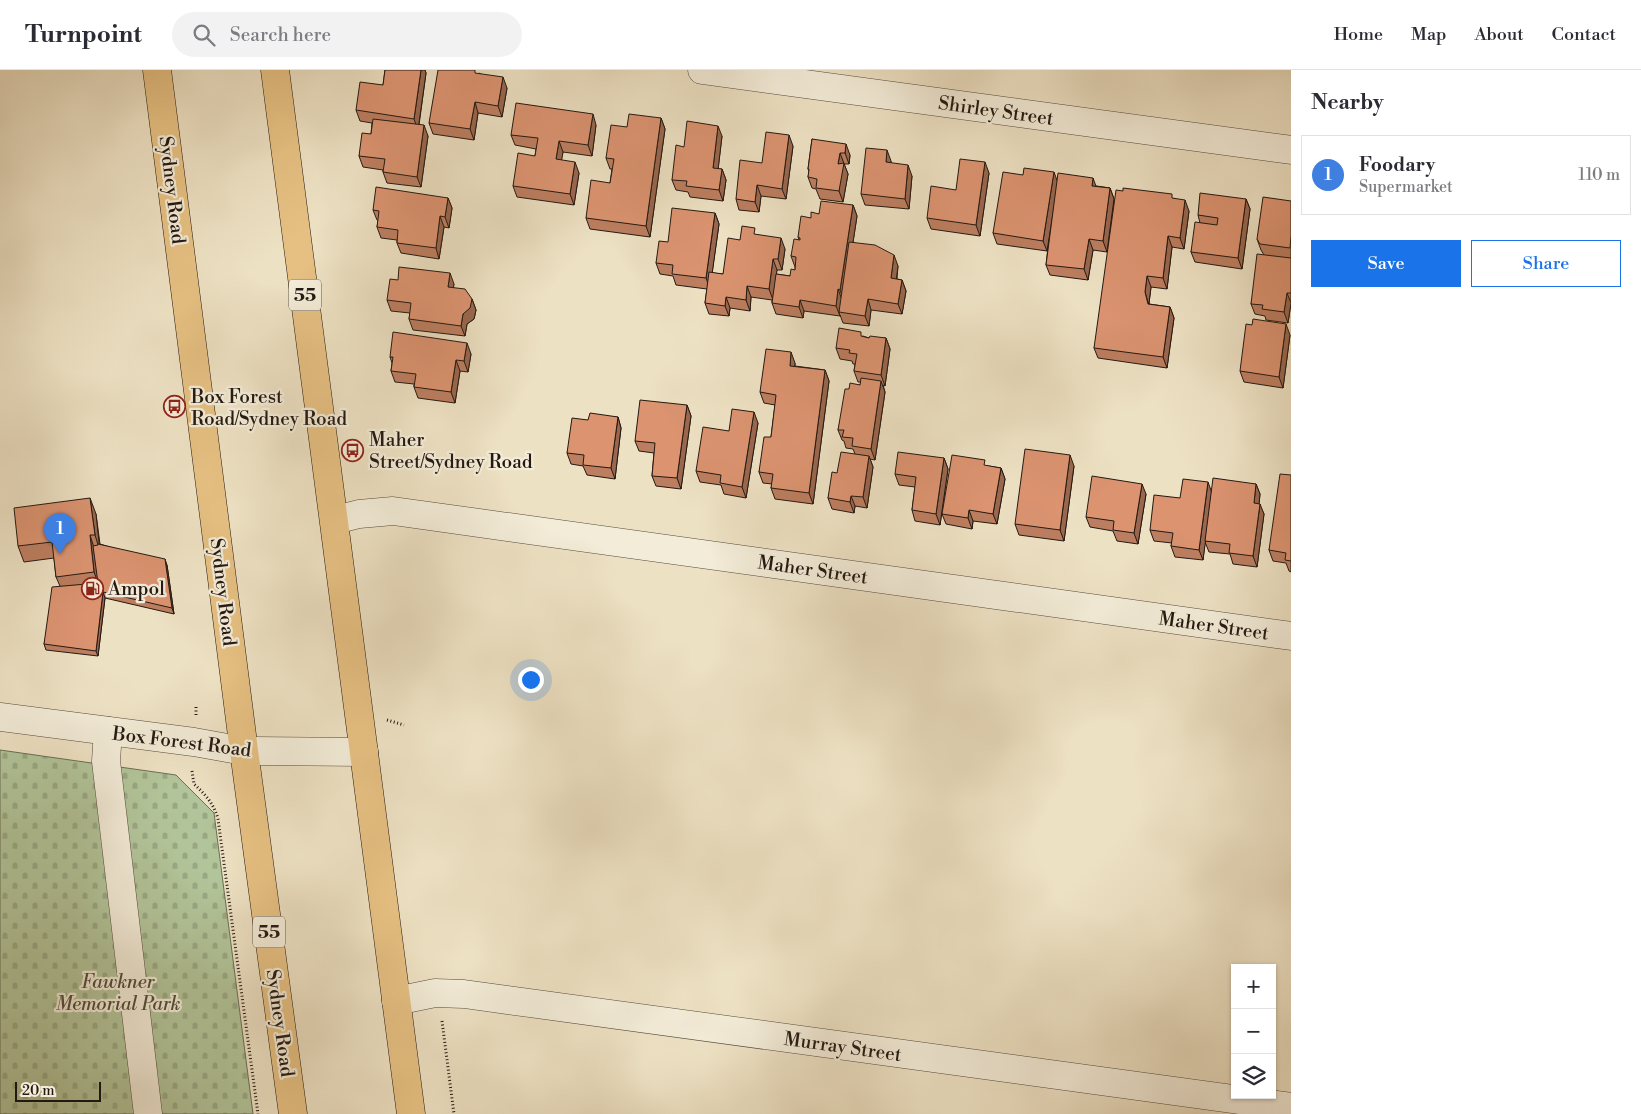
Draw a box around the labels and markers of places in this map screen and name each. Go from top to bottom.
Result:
place label: Box Forest Road/Sydney Road [190,385,347,431]
bus stop icon: Box Forest Road/Sydney Road [163,395,187,419]
place label: Maher Street/Sydney Road [369,428,533,474]
bus stop icon: Maher Street/Sydney Road [341,438,365,462]
pin: 1 [44,513,76,554]
fuel station icon: Ampol [80,576,104,600]
place label: Ampol [107,577,165,601]

